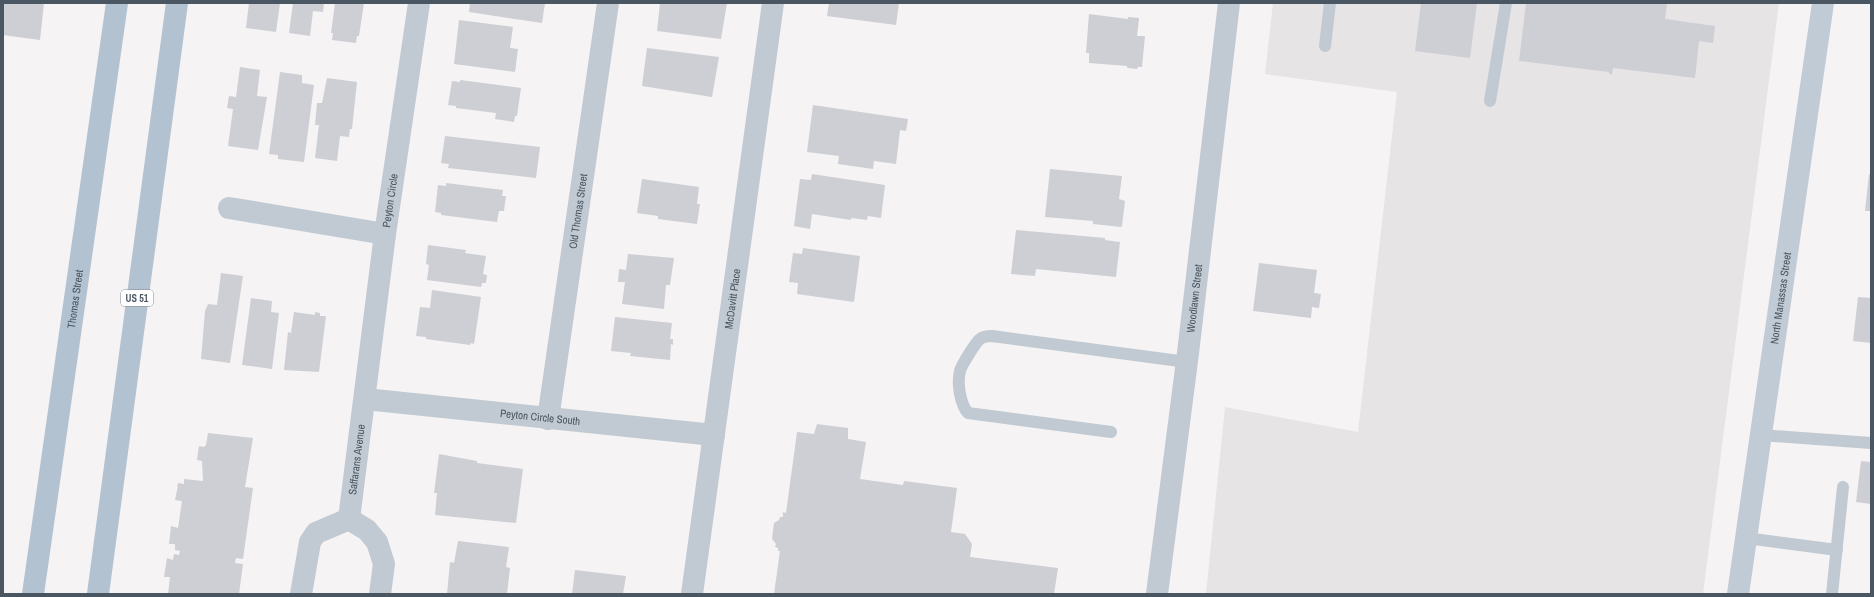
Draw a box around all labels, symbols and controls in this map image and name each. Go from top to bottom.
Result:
street label: Old Thomas Street [566,172,590,250]
street label: Peyton Circle [379,173,401,228]
street label: North Manassas Street [1767,251,1794,345]
street label: Woodlawn Street [1183,263,1205,333]
street label: Thomas Street [64,268,86,329]
street label: McDavitt Place [721,268,744,330]
road number: US 51 [121,290,153,306]
street label: Peyton Circle South [499,406,581,428]
street label: Saffarans Avenue [345,423,368,496]

